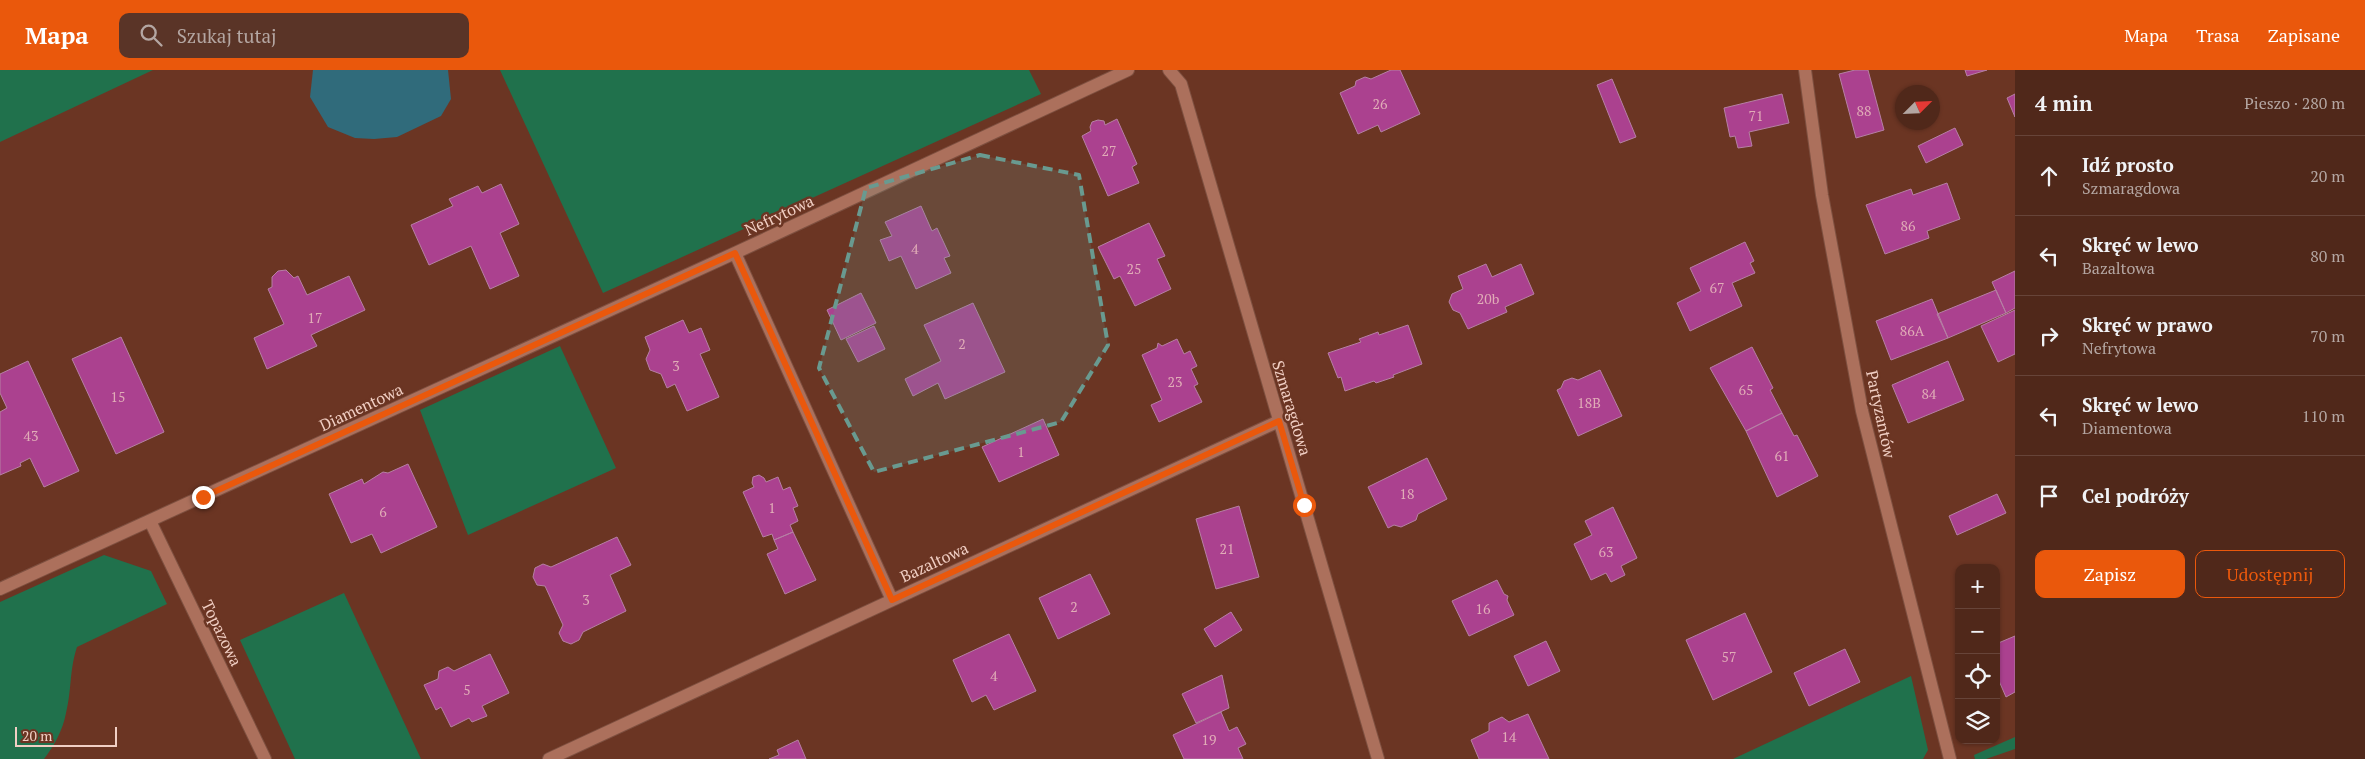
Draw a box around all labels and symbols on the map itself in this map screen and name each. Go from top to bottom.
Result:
north arrow [1895,85,1940,130]
house number: 26 [1373,94,1388,113]
house number: 88 [1857,101,1871,120]
house number: 71 [1749,106,1763,125]
house number: 27 [1102,141,1116,160]
street label: Nefrytowa [741,189,817,241]
house number: 86 [1901,216,1916,235]
house number: 4 [911,239,919,258]
house number: 25 [1127,259,1141,278]
house number: 67 [1710,278,1724,297]
house number: 20b [1477,289,1500,308]
house number: 17 [308,308,322,327]
house number: 86A [1900,321,1925,340]
house number: 2 [958,334,966,353]
house number: 3 [672,356,680,375]
street label: Szmaragdowa [1267,358,1317,458]
street label: Partyzantów [1861,368,1901,460]
house number: 23 [1168,372,1182,391]
street label: Diamentowa [316,378,406,436]
house number: 65 [1739,380,1753,399]
house number: 84 [1922,384,1937,403]
house number: 15 [111,387,125,406]
house number: 18B [1577,393,1601,412]
house number: 43 [24,426,38,445]
house number: 1 [1017,442,1025,461]
house number: 61 [1775,446,1789,465]
house number: 18 [1400,484,1414,503]
route end [192,486,215,509]
route start [1293,494,1316,517]
house number: 1 [768,498,776,517]
house number: 6 [379,502,387,521]
street label: Bazaltowa [896,537,972,587]
house number: 21 [1220,539,1234,558]
house number: 63 [1599,542,1613,561]
house number: 3 [582,590,590,609]
street label: Topazowa [197,596,247,670]
house number: 2 [1070,597,1078,616]
house number: 16 [1476,599,1491,618]
house number: 57 [1722,647,1736,666]
house number: 4 [990,666,998,685]
house number: 5 [463,680,471,699]
scale bar [15,724,118,747]
house number: 14 [1502,727,1517,746]
house number: 19 [1202,730,1216,749]

